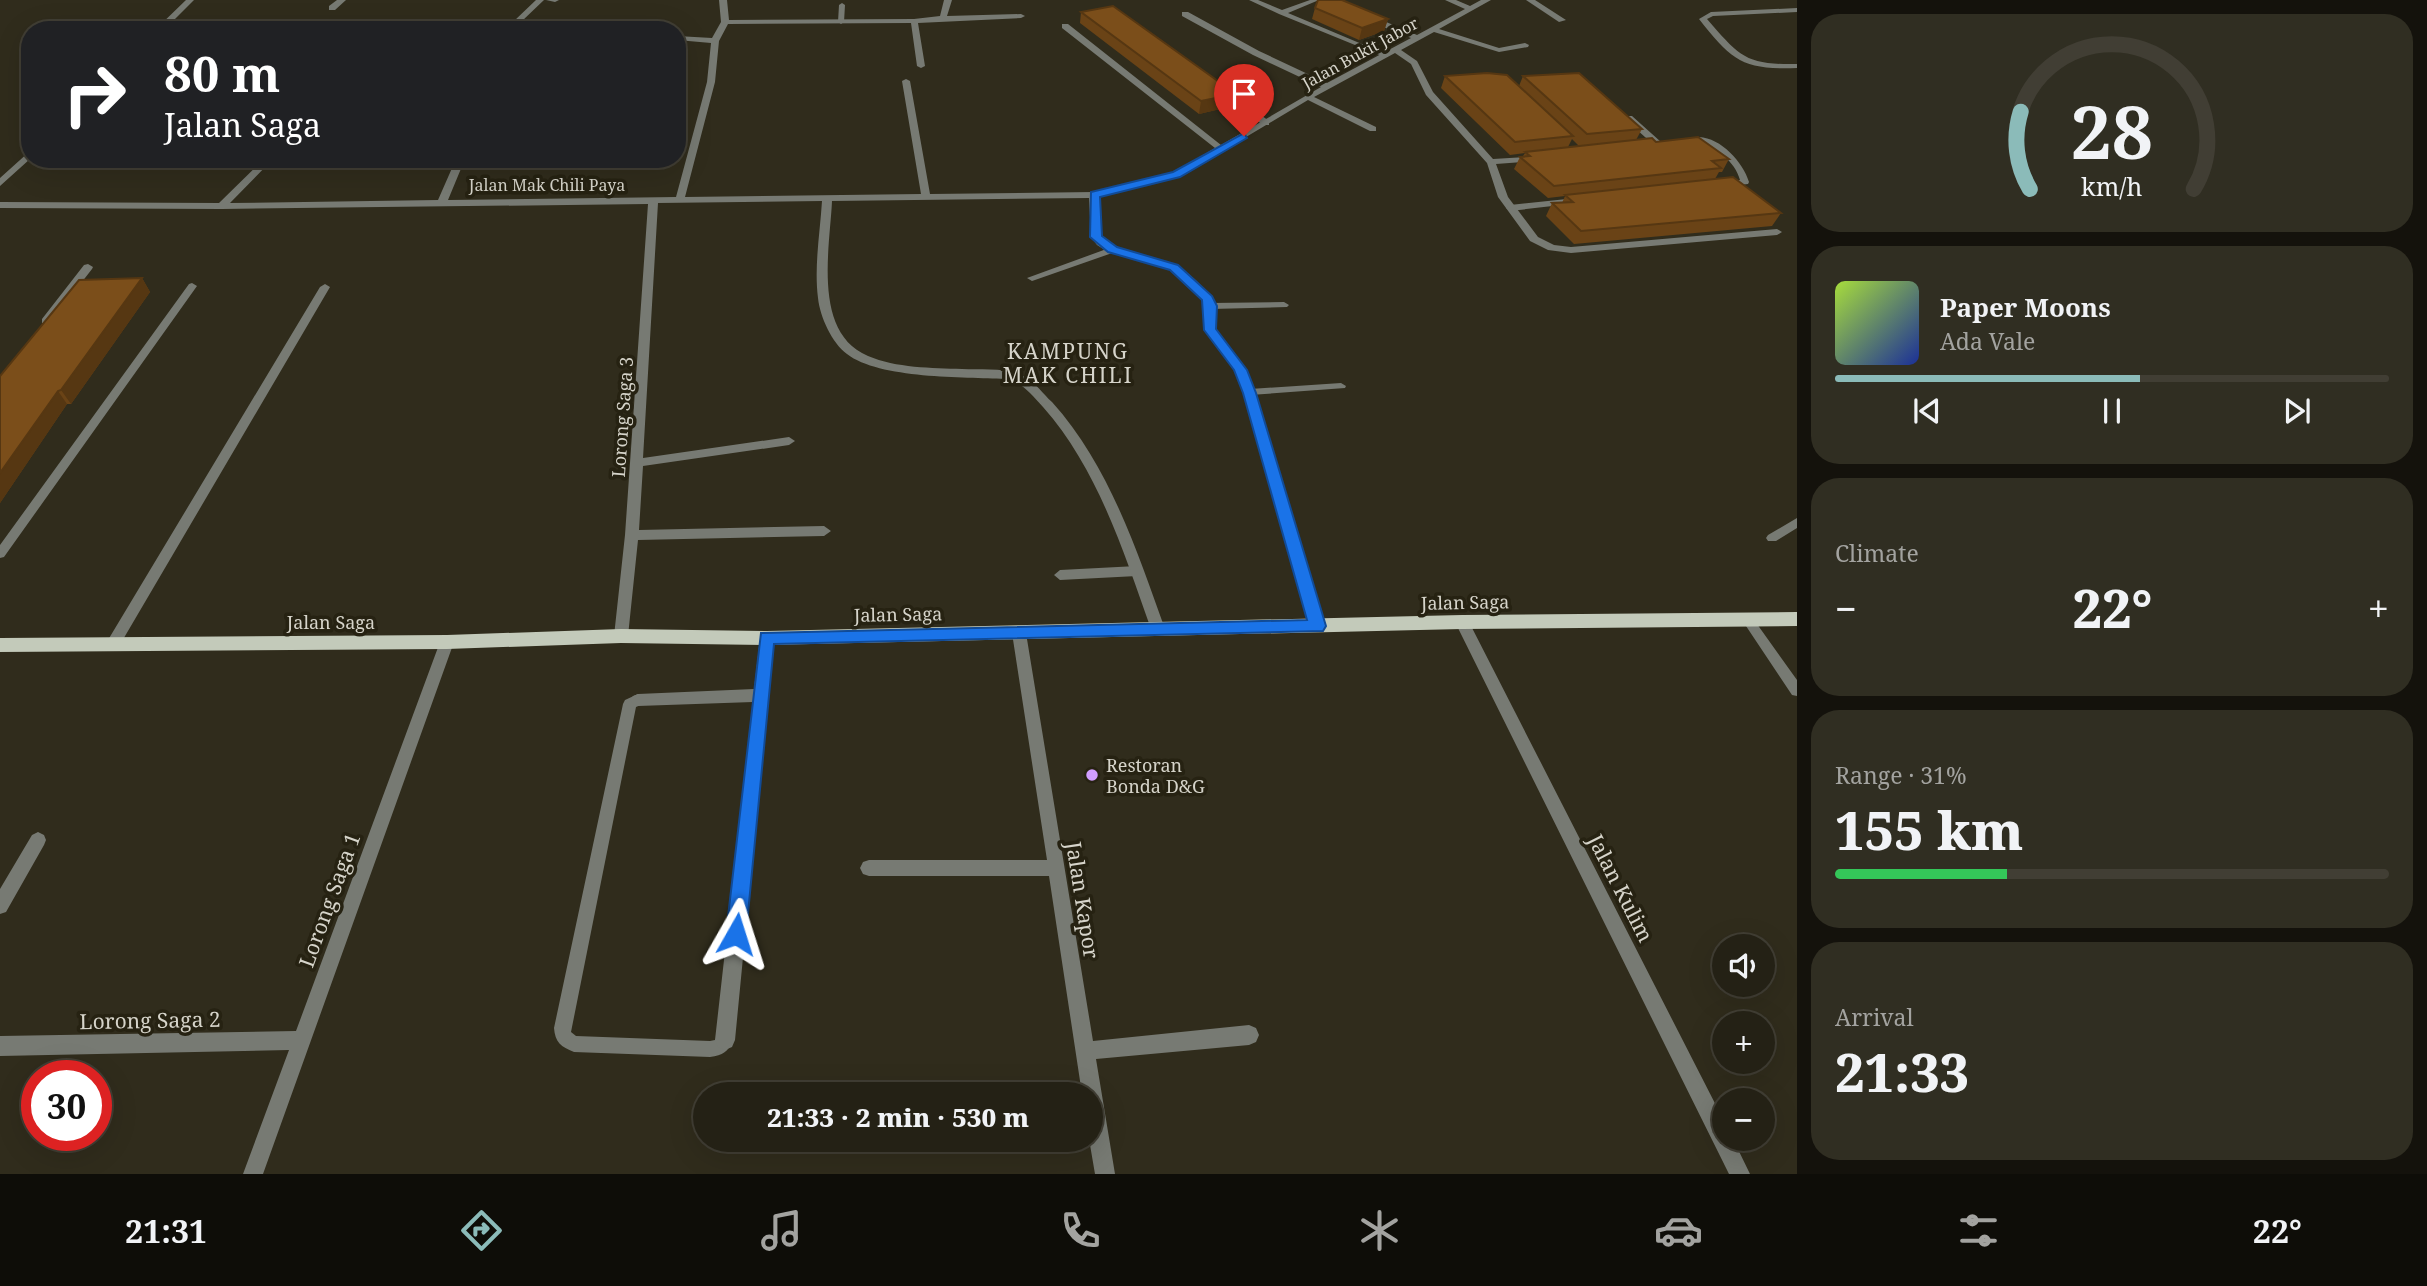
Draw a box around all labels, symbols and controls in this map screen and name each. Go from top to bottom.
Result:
street label: Jalan Bukit Jabor [1297,12,1422,94]
text: 80 m [164,40,280,106]
icon: right [49,49,140,140]
pin [1214,64,1274,136]
icon: arrive [1225,75,1263,113]
text: 28 [2071,81,2153,180]
text: Jalan Saga [164,103,321,146]
text: km/h [2081,169,2143,203]
street label: Jalan Mak Chili Paya [468,174,625,196]
text: Paper Moons [1940,289,2111,325]
text: Ada Vale [1940,325,2035,357]
district label: KAMPUNG MAK CHILI [1003,337,1133,389]
street label: Lorong Saga 3 [606,356,638,478]
icon: previous [1908,392,1946,430]
icon: pause [2093,392,2131,430]
icon: next [2278,392,2316,430]
text: Climate [1835,537,1919,569]
text: 22° [2072,572,2152,643]
text: − [1835,582,1857,634]
text: + [2368,582,2389,634]
street label: Jalan Saga [1420,589,1509,615]
street label: Jalan Saga [853,601,942,627]
street label: Jalan Saga [286,610,375,634]
place label: Restoran Bonda D&G [1106,753,1205,798]
text: Range · 31% [1835,759,1967,791]
marker: Restoran Bonda D&G [1084,767,1100,783]
text: 155 km [1835,794,2023,865]
street label: Jalan Kulim [1581,828,1660,947]
street label: Lorong Saga 1 [292,829,366,971]
street label: Jalan Kapor [1060,839,1106,961]
position arrow [699,897,773,971]
map controls [1712,934,1775,1151]
button: sound [1712,934,1775,997]
text: Arrival [1835,1001,1914,1033]
street label: Lorong Saga 2 [79,1005,221,1035]
button: + [1712,1011,1775,1074]
text: 21:33 [1835,1036,1969,1107]
speed limit sign: 30 [21,1060,112,1151]
button: − [1712,1088,1775,1151]
text: 21:33 · 2 min · 530 m [767,1099,1029,1135]
icon: directions [457,1206,506,1255]
icon: music [757,1206,806,1255]
icon: phone [1056,1206,1105,1255]
icon: climate [1355,1206,1404,1255]
icon: car [1654,1206,1703,1255]
icon: filters [1954,1206,2003,1255]
text: 21:31 [125,1209,207,1252]
text: 22° [2253,1209,2302,1252]

